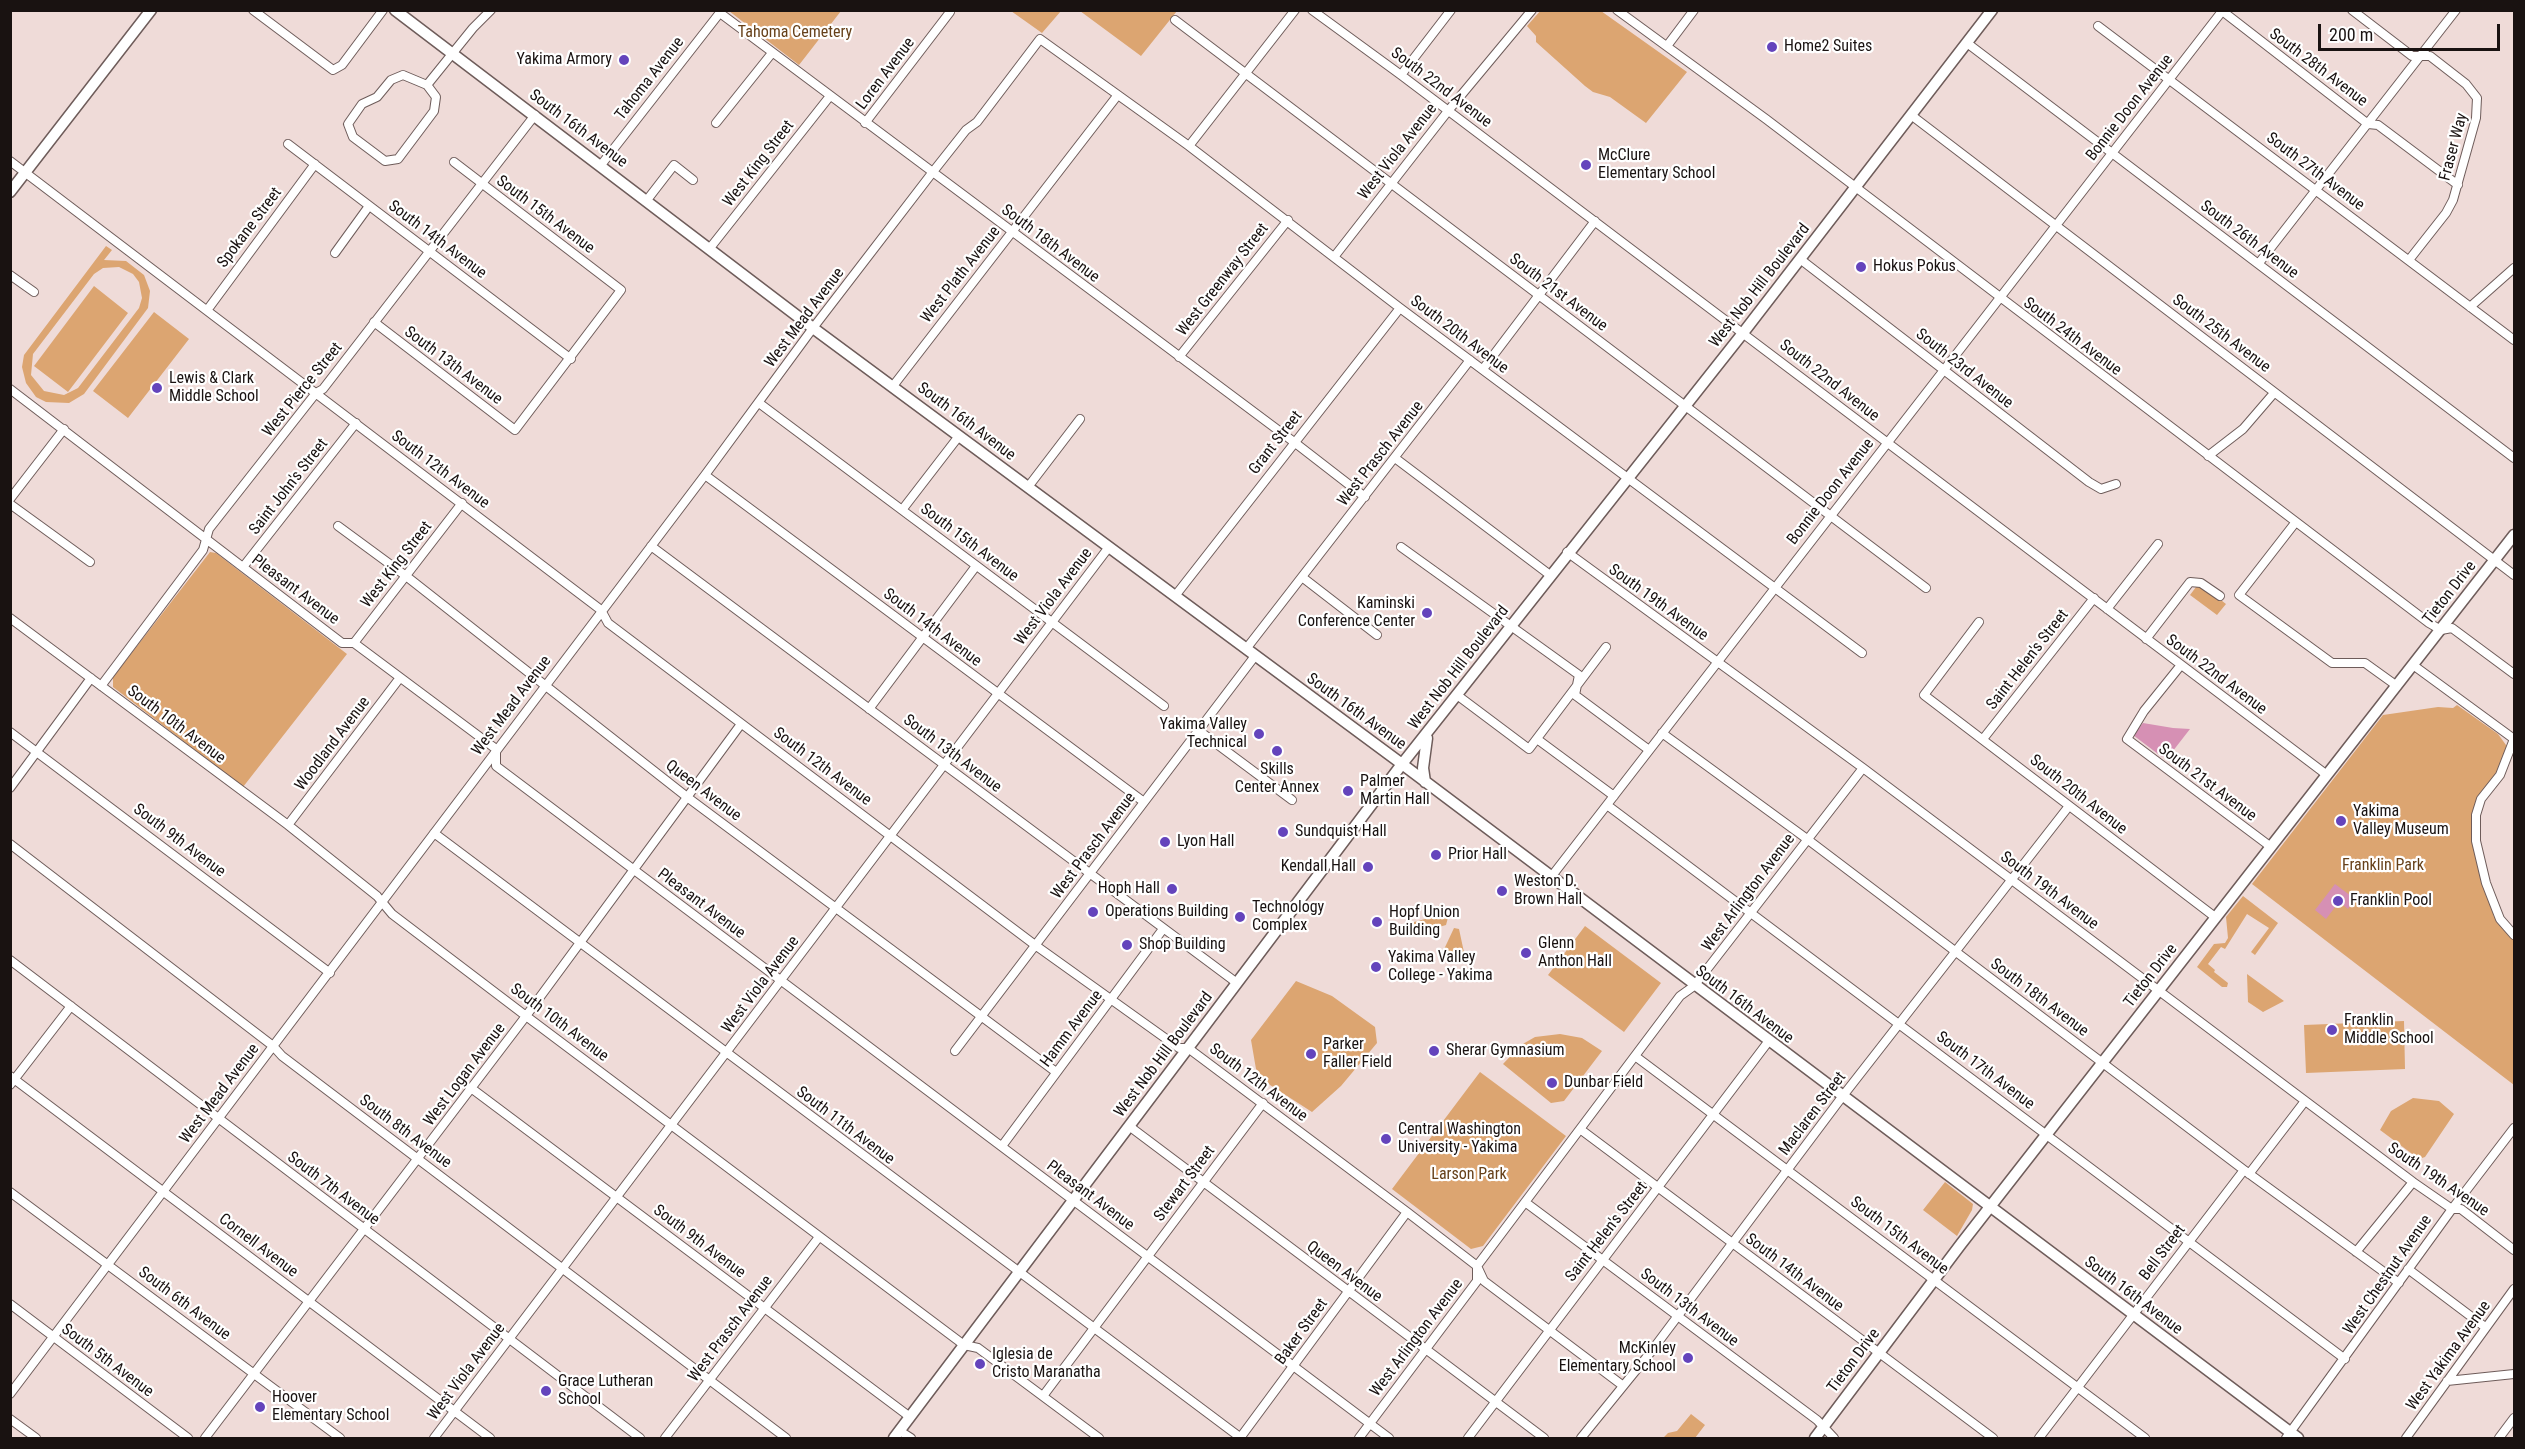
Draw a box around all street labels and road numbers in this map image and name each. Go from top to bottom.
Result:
street label: South 28th Avenue [2265,25,2371,111]
street label: Tahoma Avenue [612,34,688,124]
street label: Loren Avenue [853,34,919,114]
street label: South 22nd Avenue [1387,44,1495,132]
street label: Bonnie Doon Avenue [2082,51,2178,165]
street label: South 16th Avenue [525,86,631,172]
street label: West Viola Avenue [1354,100,1442,204]
street label: Fraser Way [2436,111,2472,183]
street label: West King Street [719,117,799,211]
street label: South 27th Avenue [2262,129,2368,215]
street label: South 15th Avenue [492,172,598,258]
street label: Spokane Street [214,184,286,272]
street label: South 14th Avenue [384,197,490,283]
street label: South 26th Avenue [2196,197,2302,283]
street label: South 18th Avenue [997,201,1103,287]
street label: West Greenway Street [1173,220,1273,340]
street label: West Nob Hill Boulevard [1706,220,1814,352]
street label: West Plath Avenue [917,223,1005,327]
street label: South 21st Avenue [1505,250,1611,336]
street label: West Mead Avenue [761,264,849,372]
street label: South 25th Avenue [2168,291,2274,377]
street label: South 20th Avenue [1406,292,1512,378]
street label: South 24th Avenue [2019,294,2125,380]
street label: South 13th Avenue [400,323,506,409]
street label: South 23rd Avenue [1911,325,2017,413]
street label: South 22nd Avenue [1775,336,1883,426]
street label: West Pierce Street [259,339,347,441]
street label: South 16th Avenue [913,379,1019,465]
street label: West Prasch Avenue [1334,398,1428,510]
street label: Grant Street [1245,407,1307,479]
street label: South 12th Avenue [387,427,493,513]
street label: Saint John's Street [245,435,333,539]
street label: Bonnie Doon Avenue [1783,435,1879,549]
street label: South 15th Avenue [916,500,1022,586]
street label: West King Street [357,518,437,612]
street label: West Viola Avenue [1011,545,1097,649]
street label: Pleasant Avenue [247,551,343,629]
street label: Tieton Drive [2419,557,2481,629]
street label: South 19th Avenue [1605,560,1711,646]
street label: South 14th Avenue [879,585,985,671]
street label: West Nob Hill Boulevard [1405,602,1513,734]
street label: Saint Helen's Street [1983,606,2073,714]
street label: South 22nd Avenue [2162,631,2270,719]
street label: West Mead Avenue [468,652,556,760]
street label: South 16th Avenue [1303,669,1409,755]
street label: South 10th Avenue [123,682,229,768]
street label: Woodland Avenue [291,693,375,795]
street label: South 13th Avenue [899,711,1005,797]
street label: South 12th Avenue [769,724,875,810]
street label: South 21st Avenue [2154,740,2260,826]
street label: South 20th Avenue [2026,751,2130,839]
street label: Queen Avenue [661,756,745,826]
street label: West Prasch Avenue [1048,789,1140,903]
street label: South 9th Avenue [129,800,229,882]
street label: West Arlington Avenue [1699,830,1799,956]
street label: South 19th Avenue [1996,848,2102,934]
street label: Pleasant Avenue [653,865,749,943]
street label: West Viola Avenue [718,933,804,1037]
street label: Tieton Drive [2120,940,2182,1012]
street label: South 18th Avenue [1986,955,2092,1041]
street label: South 16th Avenue [1691,962,1797,1048]
street label: South 10th Avenue [506,980,612,1066]
street label: Hamm Avenue [1037,987,1107,1071]
street label: West Nob Hill Boulevard [1111,989,1217,1121]
street label: West Logan Avenue [420,1020,510,1130]
street label: South 17th Avenue [1932,1028,2038,1114]
street label: West Mead Avenue [176,1040,264,1148]
street label: South 12th Avenue [1205,1040,1311,1126]
street label: Maclaren Street [1775,1068,1851,1160]
street label: South 11th Avenue [792,1083,898,1169]
street label: South 8th Avenue [355,1091,455,1173]
street label: South 19th Avenue [2384,1139,2492,1221]
street label: Stewart Street [1150,1142,1220,1226]
street label: South 7th Avenue [283,1148,383,1230]
street label: Pleasant Avenue [1042,1157,1138,1235]
street label: Saint Helen's Street [1562,1178,1652,1286]
street label: South 15th Avenue [1846,1193,1952,1279]
street label: South 9th Avenue [649,1201,749,1283]
street label: Cornell Avenue [215,1210,301,1282]
street label: West Chestnut Avenue [2340,1212,2436,1338]
street label: Bell Street [2136,1221,2190,1285]
street label: South 14th Avenue [1741,1230,1847,1316]
street label: Queen Avenue [1302,1237,1386,1307]
street label: South 16th Avenue [2080,1253,2186,1339]
street label: South 6th Avenue [134,1263,234,1345]
street label: South 13th Avenue [1636,1265,1742,1351]
street label: West Prasch Avenue [685,1272,777,1386]
street label: West Arlington Avenue [1367,1275,1467,1401]
street label: Baker Street [1272,1295,1332,1369]
street label: West Yakima Avenue [2403,1297,2495,1415]
street label: South 5th Avenue [57,1320,157,1402]
street label: West Viola Avenue [424,1320,510,1424]
street label: Tieton Drive [1824,1325,1884,1397]

